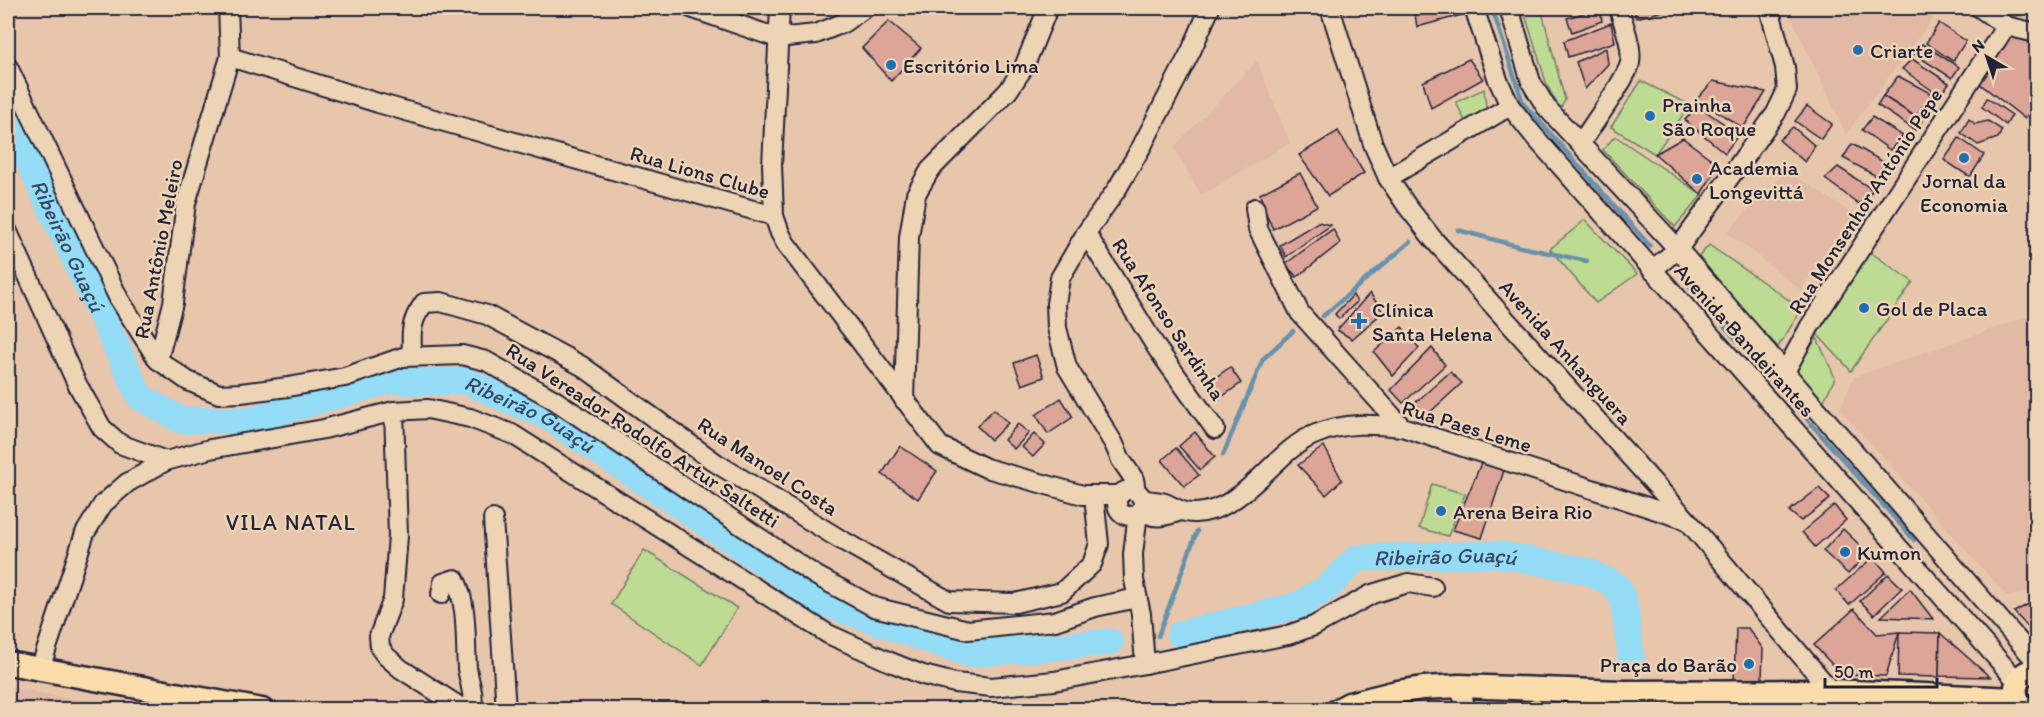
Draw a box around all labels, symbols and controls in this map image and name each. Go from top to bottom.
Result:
north arrow [1957,27,2017,87]
text: N [1968,35,1988,57]
place label: Criarte [1870,38,1933,63]
marker: Criarte [1851,43,1865,57]
place label: Escritório Lima [903,53,1039,78]
marker: Escritório Lima [884,58,898,72]
street label: Rua Monsenhor António Pepe [1783,84,1947,318]
place label: Prainha São Roque [1662,92,1756,141]
marker: Prainha São Roque [1643,109,1657,123]
street label: Rua Lions Clube [627,140,773,204]
marker: Jornal da Economia [1957,151,1971,165]
place label: Academia Longevittá [1709,155,1804,204]
street label: Rua Antônio Meleiro [128,157,188,341]
place label: Jornal da Economia [1920,168,2008,217]
marker: Academia Longevittá [1690,172,1704,186]
water label: Ribeirão Guaçú [25,175,112,317]
street label: Rua Afonso Sardinha [1107,233,1231,405]
street label: Avenida Bandeirantes [1670,258,1820,422]
street label: Avenida Anhanguera [1494,274,1638,430]
place label: Gol de Placa [1876,296,1988,321]
place label: Clínica Santa Helena [1372,297,1492,346]
marker: Gol de Placa [1857,301,1871,315]
marker: Clínica Santa Helena [1350,312,1368,330]
street label: Rua Vereador Rodolfo Artur Saltetti [502,337,784,533]
water label: Ribeirão Guaçú [461,369,601,459]
street label: Rua Paes Leme [1399,394,1535,458]
street label: Rua Manoel Costa [693,411,843,521]
place label: Arena Beira Rio [1453,499,1593,524]
marker: Arena Beira Rio [1434,504,1448,518]
district label: VILA NATAL [226,509,356,536]
water label: Ribeirão Guaçú [1373,540,1520,571]
place label: Kumon [1857,540,1921,565]
marker: Kumon [1838,545,1852,559]
scale bar [1825,651,1938,689]
place label: Praça do Barão [1600,652,1737,677]
marker: Praça do Barão [1742,657,1756,671]
text: 50 m [1834,661,1874,683]

